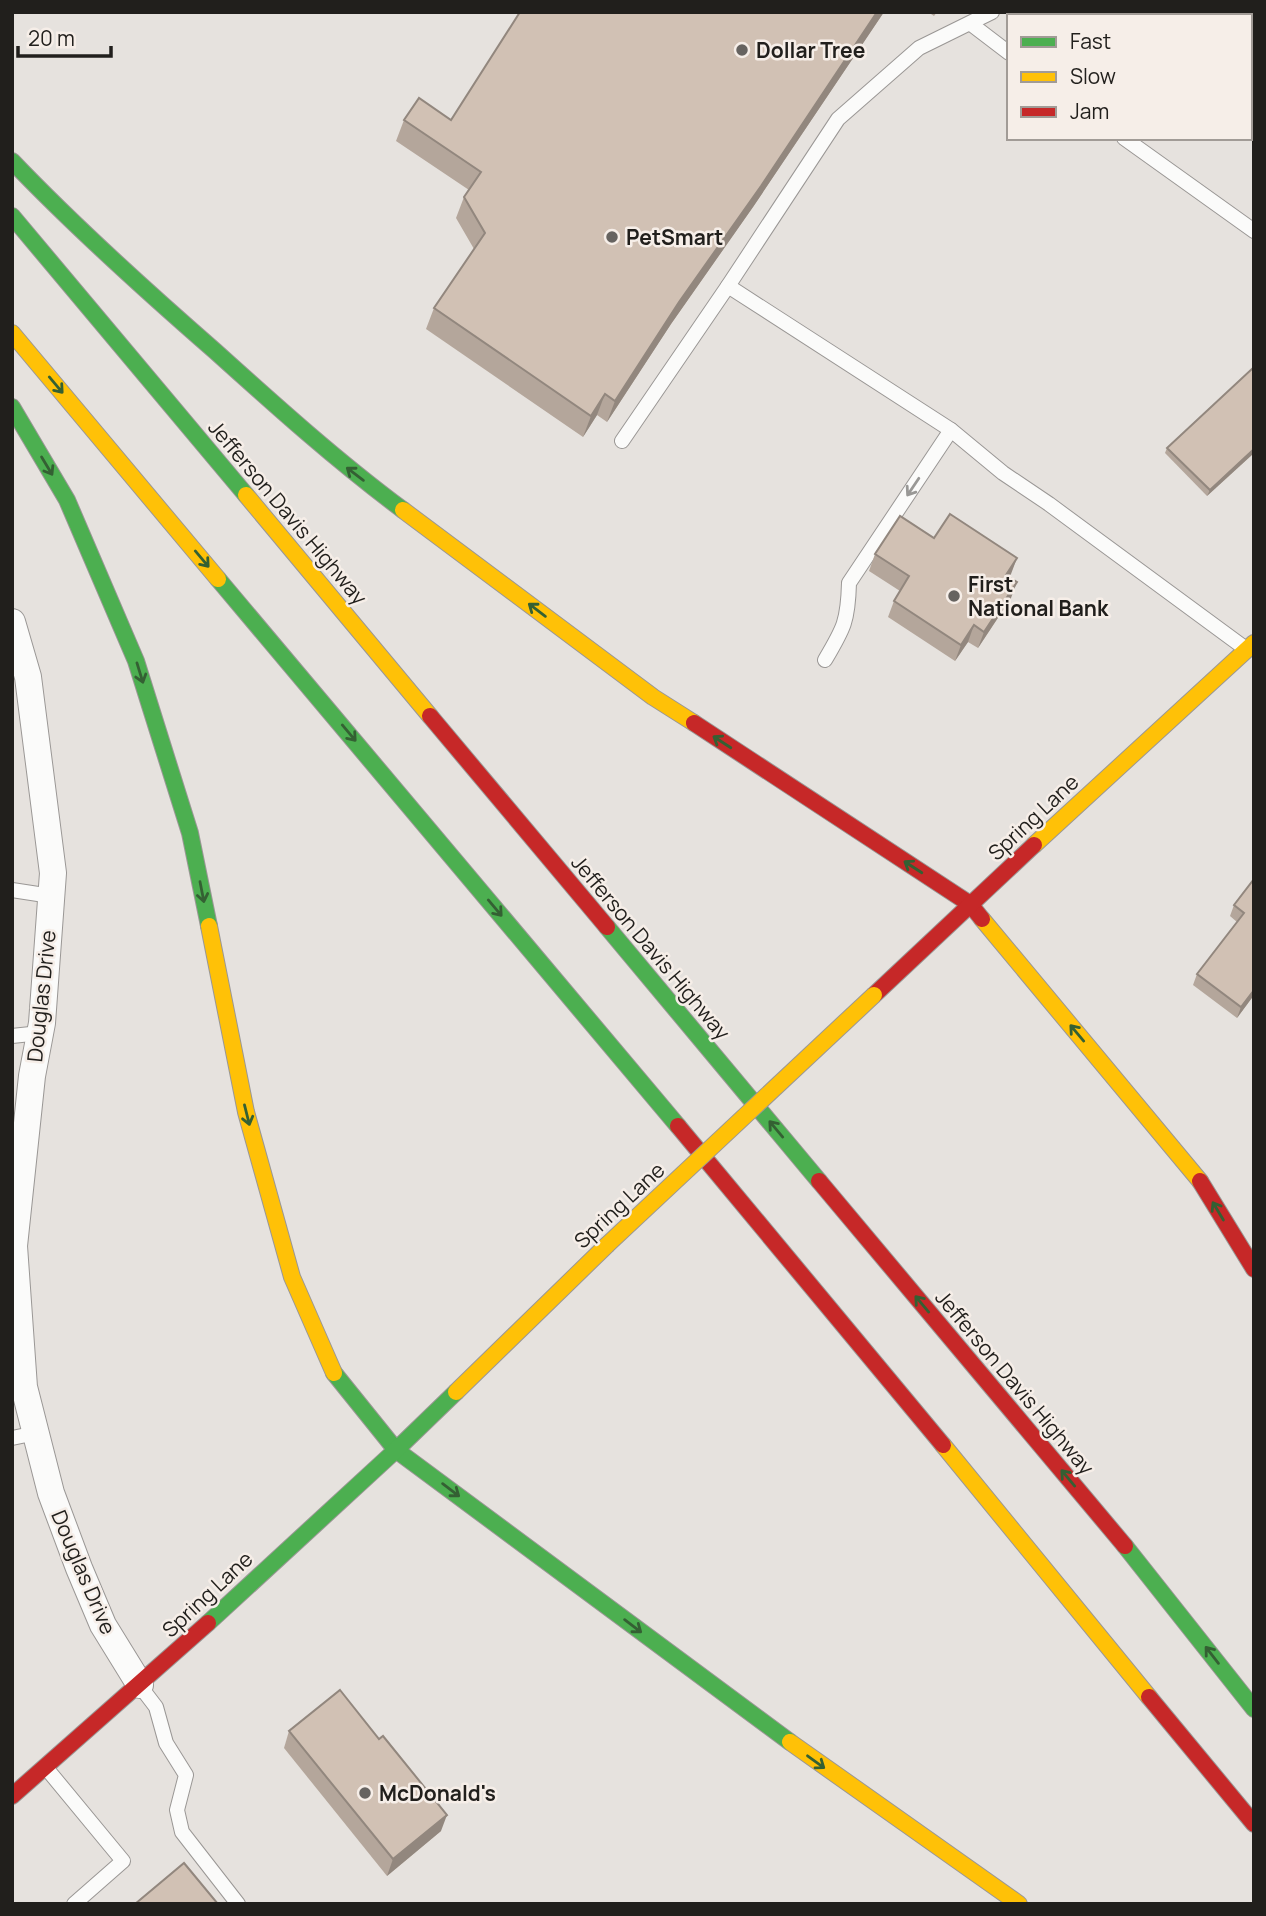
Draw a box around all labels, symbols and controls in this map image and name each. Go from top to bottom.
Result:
scale bar [18,14,110,58]
legend [1007,14,1252,140]
text: 20 m [28,24,75,52]
text: Fast [1070,27,1111,55]
place label: Dollar Tree [756,36,865,64]
marker: Dollar Tree [734,42,750,58]
text: Slow [1070,62,1116,90]
text: Jam [1070,97,1109,125]
place label: PetSmart [626,223,723,251]
marker: PetSmart [604,229,620,245]
one-way arrow [48,375,64,393]
street label: Jefferson Davis Highway [202,414,374,610]
one-way arrow [40,455,54,475]
one-way arrow [346,467,365,482]
one-way arrow [905,477,920,496]
one-way arrow [194,550,210,568]
place label: First National Bank [968,570,1109,622]
marker: First National Bank [946,588,962,604]
one-way arrow [528,603,547,618]
one-way arrow [135,662,148,684]
one-way arrow [341,724,356,742]
one-way arrow [713,735,733,749]
street label: Spring Lane [982,768,1084,866]
street label: Jefferson Davis Highway [565,849,737,1045]
one-way arrow [903,859,923,873]
one-way arrow [195,880,209,903]
one-way arrow [487,898,503,916]
street label: Douglas Drive [20,929,62,1063]
one-way arrow [1070,1024,1085,1042]
one-way arrow [241,1103,254,1125]
one-way arrow [769,1121,784,1139]
street label: Spring Lane [568,1156,670,1254]
one-way arrow [1211,1202,1226,1221]
street label: Jefferson Davis Highway [929,1284,1101,1480]
one-way arrow [914,1295,930,1313]
one-way arrow [1060,1470,1076,1488]
one-way arrow [441,1483,460,1498]
street label: Douglas Drive [45,1506,123,1638]
street label: Spring Lane [156,1545,258,1643]
one-way arrow [624,1618,643,1633]
one-way arrow [1204,1646,1219,1665]
one-way arrow [806,1754,825,1769]
place label: McDonald's [379,1779,496,1807]
marker: McDonald's [357,1785,373,1801]

